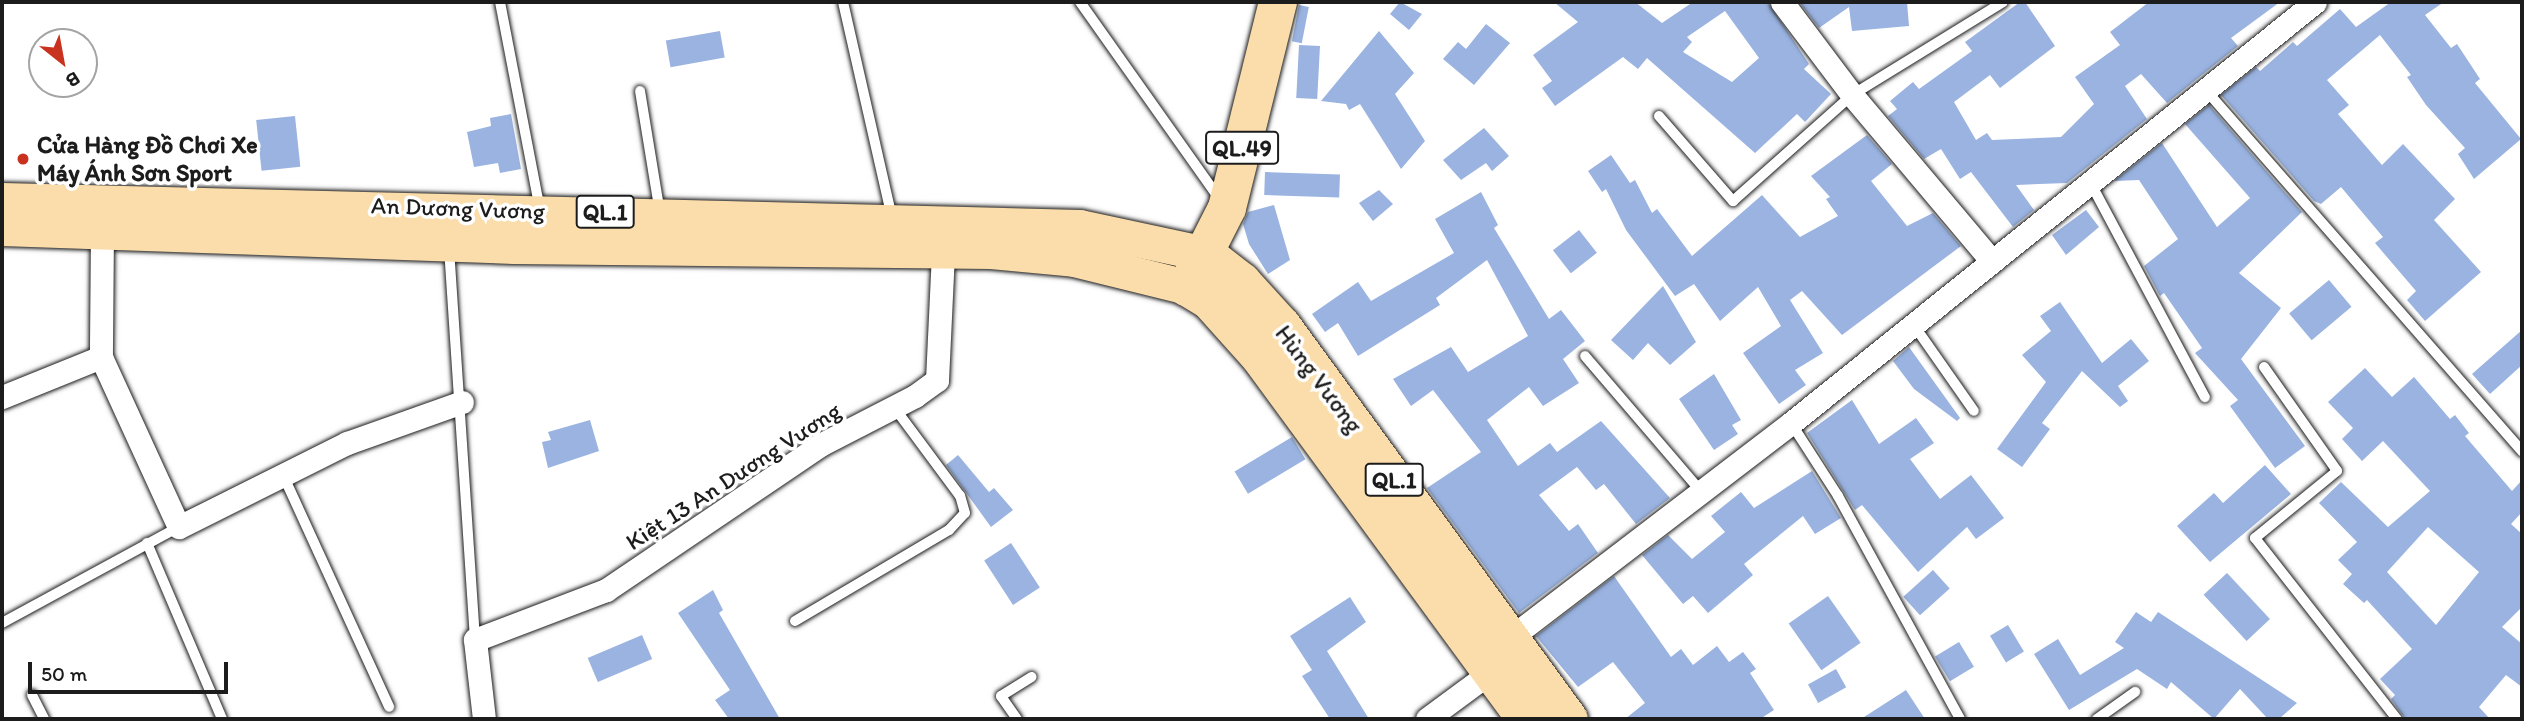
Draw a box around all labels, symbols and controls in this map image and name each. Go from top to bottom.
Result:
north arrow [28,28,98,98]
text: B [62,67,84,93]
road number: QL.49 [1204,128,1280,168]
place label: Cửa Hàng Đồ Chơi Xe Máy Ánh Sơn Sport [37,131,257,187]
marker: Cửa Hàng Đồ Chơi Xe Máy Ánh Sơn Sport [15,151,31,167]
street label: An Dương Vương [370,191,546,225]
road number: QL.1 [575,192,635,232]
street label: Hùng Vương [1269,319,1369,439]
street label: Kiệt 13 An Dương Vương [620,396,846,556]
road number: QL.1 [1364,460,1424,500]
scale bar [32,648,231,692]
text: 50 m [41,661,87,686]

